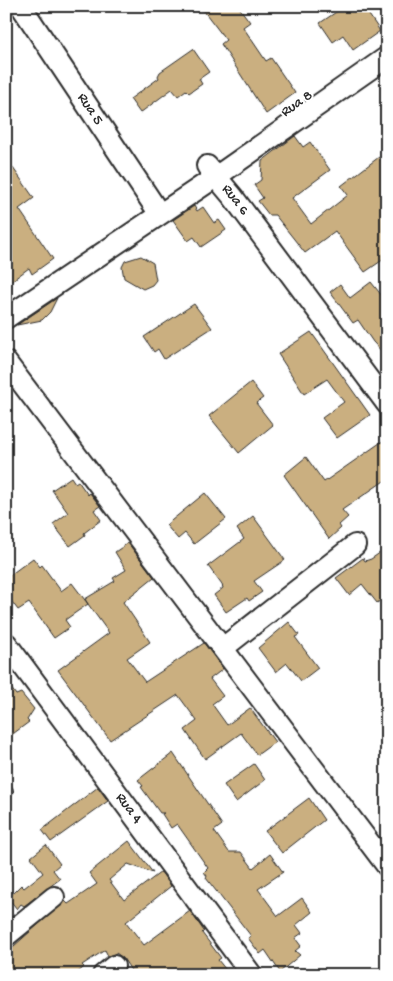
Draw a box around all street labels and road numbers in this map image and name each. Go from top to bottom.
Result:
street label: Rua 8 [278,87,316,121]
street label: Rua 5 [73,90,107,129]
street label: Rua 6 [217,181,253,219]
street label: Rua 4 [111,790,146,828]

